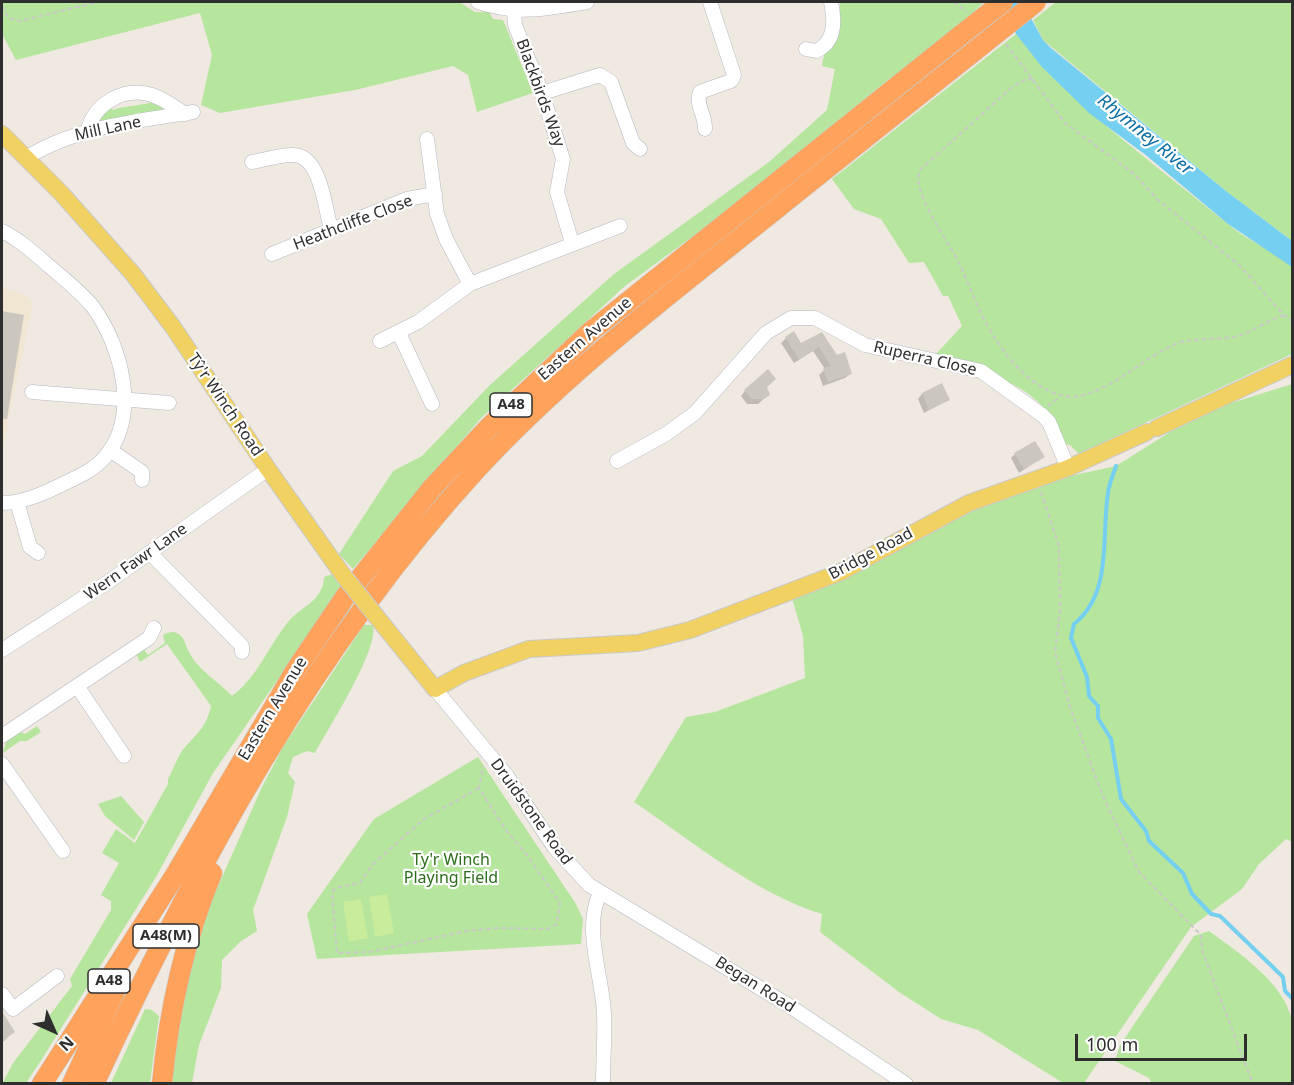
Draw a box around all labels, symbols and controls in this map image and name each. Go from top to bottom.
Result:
street label: Blackbirds Way [512,36,568,150]
water label: Rhymney River [1093,90,1197,180]
street label: Mill Lane [73,113,143,145]
street label: Heathcliffe Close [291,191,415,255]
street label: Eastern Avenue [534,293,636,385]
street label: Ruperra Close [872,338,978,380]
street label: Tŷ'r Winch Road [183,350,267,460]
road number: A48 [490,393,532,417]
street label: Wern Fawr Lane [81,519,191,605]
street label: Bridge Road [826,524,916,584]
street label: Eastern Avenue [235,654,311,764]
street label: Druidstone Road [486,755,576,869]
park label: Ty'r Winch Playing Field [404,850,498,888]
road number: A48(M) [133,924,199,948]
street label: Began Road [711,953,799,1017]
road number: A48 [88,969,130,993]
north arrow [24,1001,84,1061]
scale bar [1078,1022,1250,1060]
text: N [54,1031,79,1056]
text: 100 m [1086,1032,1138,1056]

